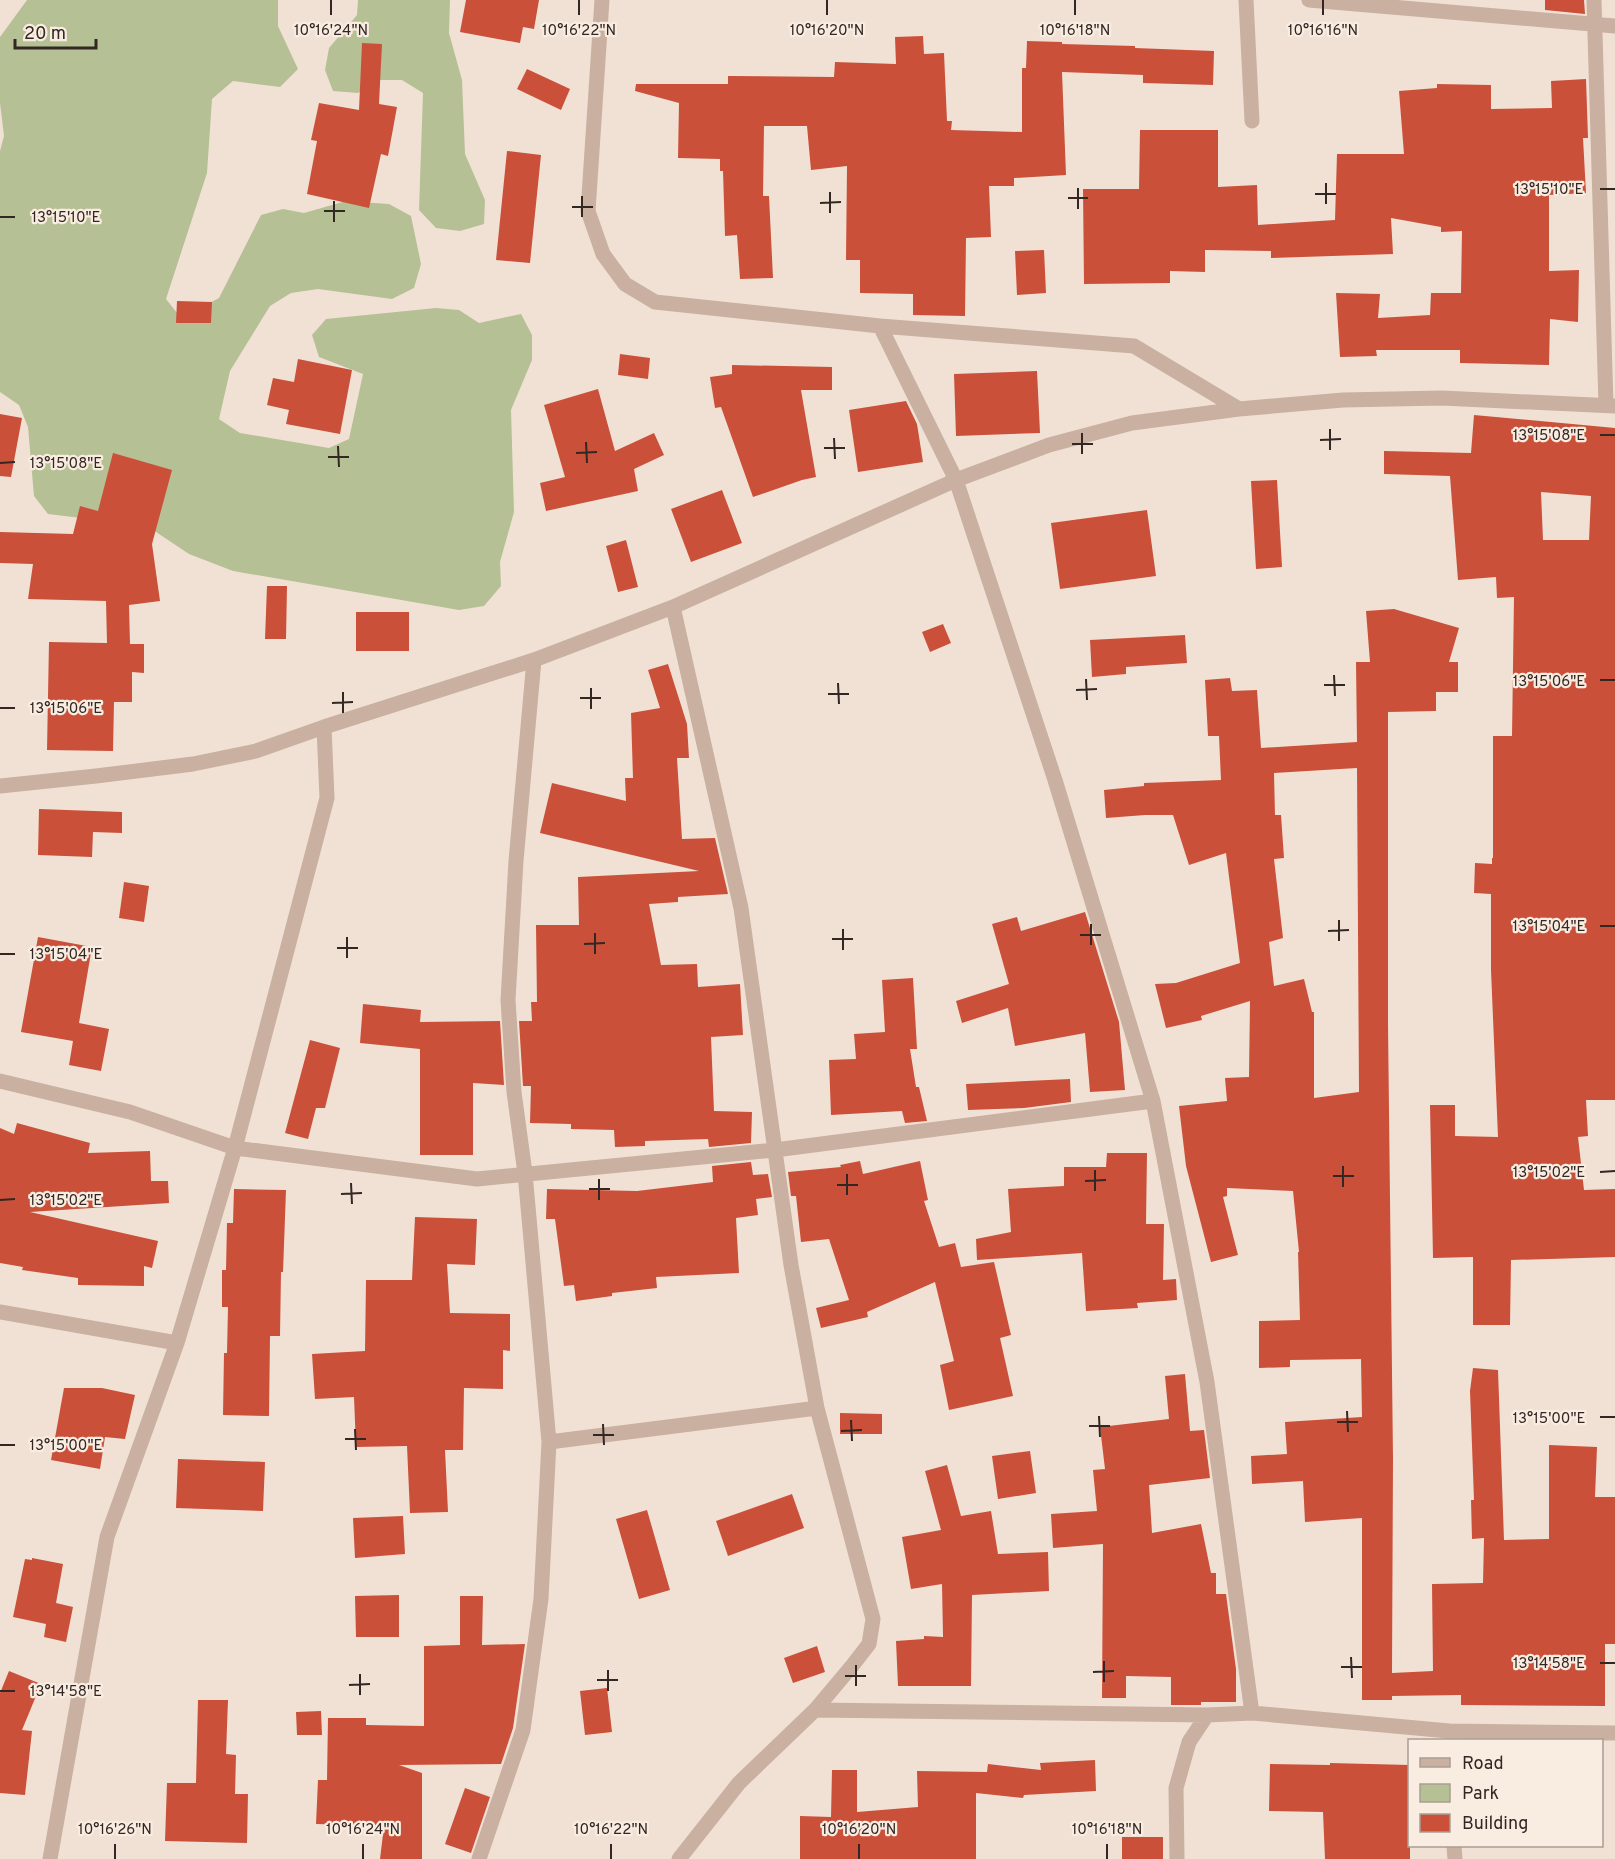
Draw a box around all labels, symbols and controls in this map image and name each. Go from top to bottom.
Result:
scale bar [15,12,96,50]
text: 10°16'24"N [294,22,368,41]
text: 10°16'22"N [542,22,616,41]
text: 10°16'20"N [790,22,864,41]
text: 10°16'18"N [1040,22,1110,41]
text: 10°16'16"N [1288,22,1358,41]
text: 20 m [24,23,66,46]
text: 13°15'10"E [1514,181,1584,200]
text: 13°15'10"E [31,209,101,228]
text: 13°15'08"E [1513,427,1585,446]
text: 13°15'08"E [30,455,102,474]
text: 13°15'06"E [1513,673,1585,692]
text: 13°15'06"E [30,700,102,719]
text: 13°15'04"E [1513,918,1585,937]
text: 13°15'04"E [30,946,102,965]
text: 13°15'02"E [1513,1164,1585,1183]
text: 13°15'02"E [30,1192,102,1211]
text: 13°15'00"E [1512,1410,1586,1429]
text: 13°15'00"E [29,1437,103,1456]
text: 13°14'58"E [1513,1655,1585,1674]
text: 13°14'58"E [30,1683,102,1702]
legend [1408,1739,1603,1847]
text: Road [1462,1753,1504,1776]
text: Park [1462,1783,1499,1806]
text: Building [1462,1813,1528,1836]
text: 10°16'26"N [78,1821,152,1840]
text: 10°16'24"N [326,1821,400,1840]
text: 10°16'22"N [574,1821,648,1840]
text: 10°16'20"N [822,1821,896,1840]
text: 10°16'18"N [1072,1821,1142,1840]

